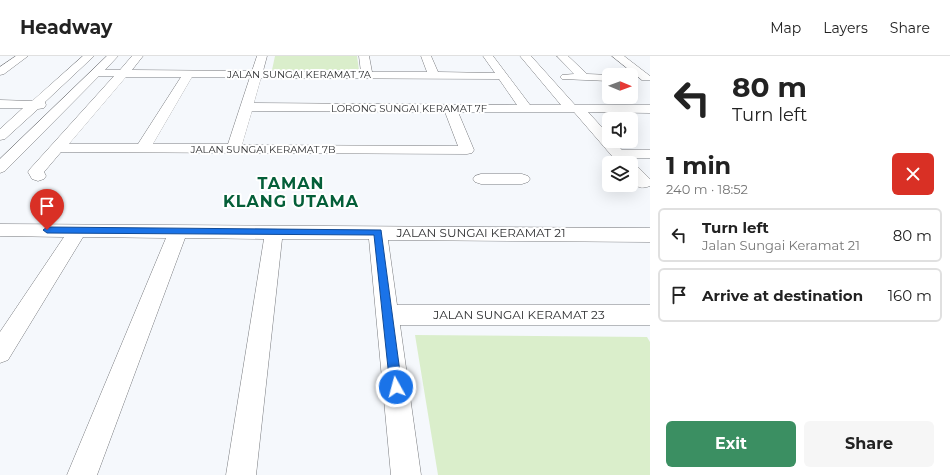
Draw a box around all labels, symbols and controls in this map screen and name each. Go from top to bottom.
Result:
text: Headway [20,16,112,39]
text: Map [770,19,801,37]
text: Layers [823,19,868,37]
text: Share [890,19,930,37]
street label: JALAN SUNGAI KERAMAT 7A [226,68,372,81]
north arrow [602,68,638,104]
map controls [602,68,638,192]
text: 80 m [732,70,807,104]
icon: left [666,72,718,124]
street label: LORONG SUNGAI KERAMAT 7F [331,102,487,115]
text: Turn left [732,104,807,126]
button: sound [602,112,638,148]
street label: JALAN SUNGAI KERAMAT 7B [190,143,335,156]
text: 1 min [666,151,731,180]
button: close [892,153,934,195]
button: layers [602,156,638,192]
district label: TAMAN KLANG UTAMA [223,174,359,211]
text: 240 m · 18:52 [666,181,748,197]
pin [30,189,64,230]
icon: arrive [36,195,58,217]
text: Turn left [702,218,769,237]
icon: left [668,224,690,246]
street label: JALAN SUNGAI KERAMAT 21 [396,225,565,240]
text: 80 m [893,226,932,245]
text: Jalan Sungai Keramat 21 [702,237,860,253]
icon: arrive [668,284,690,306]
text: Arrive at destination [702,286,863,305]
text: 160 m [888,286,932,305]
street label: JALAN SUNGAI KERAMAT 23 [432,307,605,322]
position arrow [375,366,417,408]
button: Exit [666,421,796,467]
button: Share [804,421,934,467]

